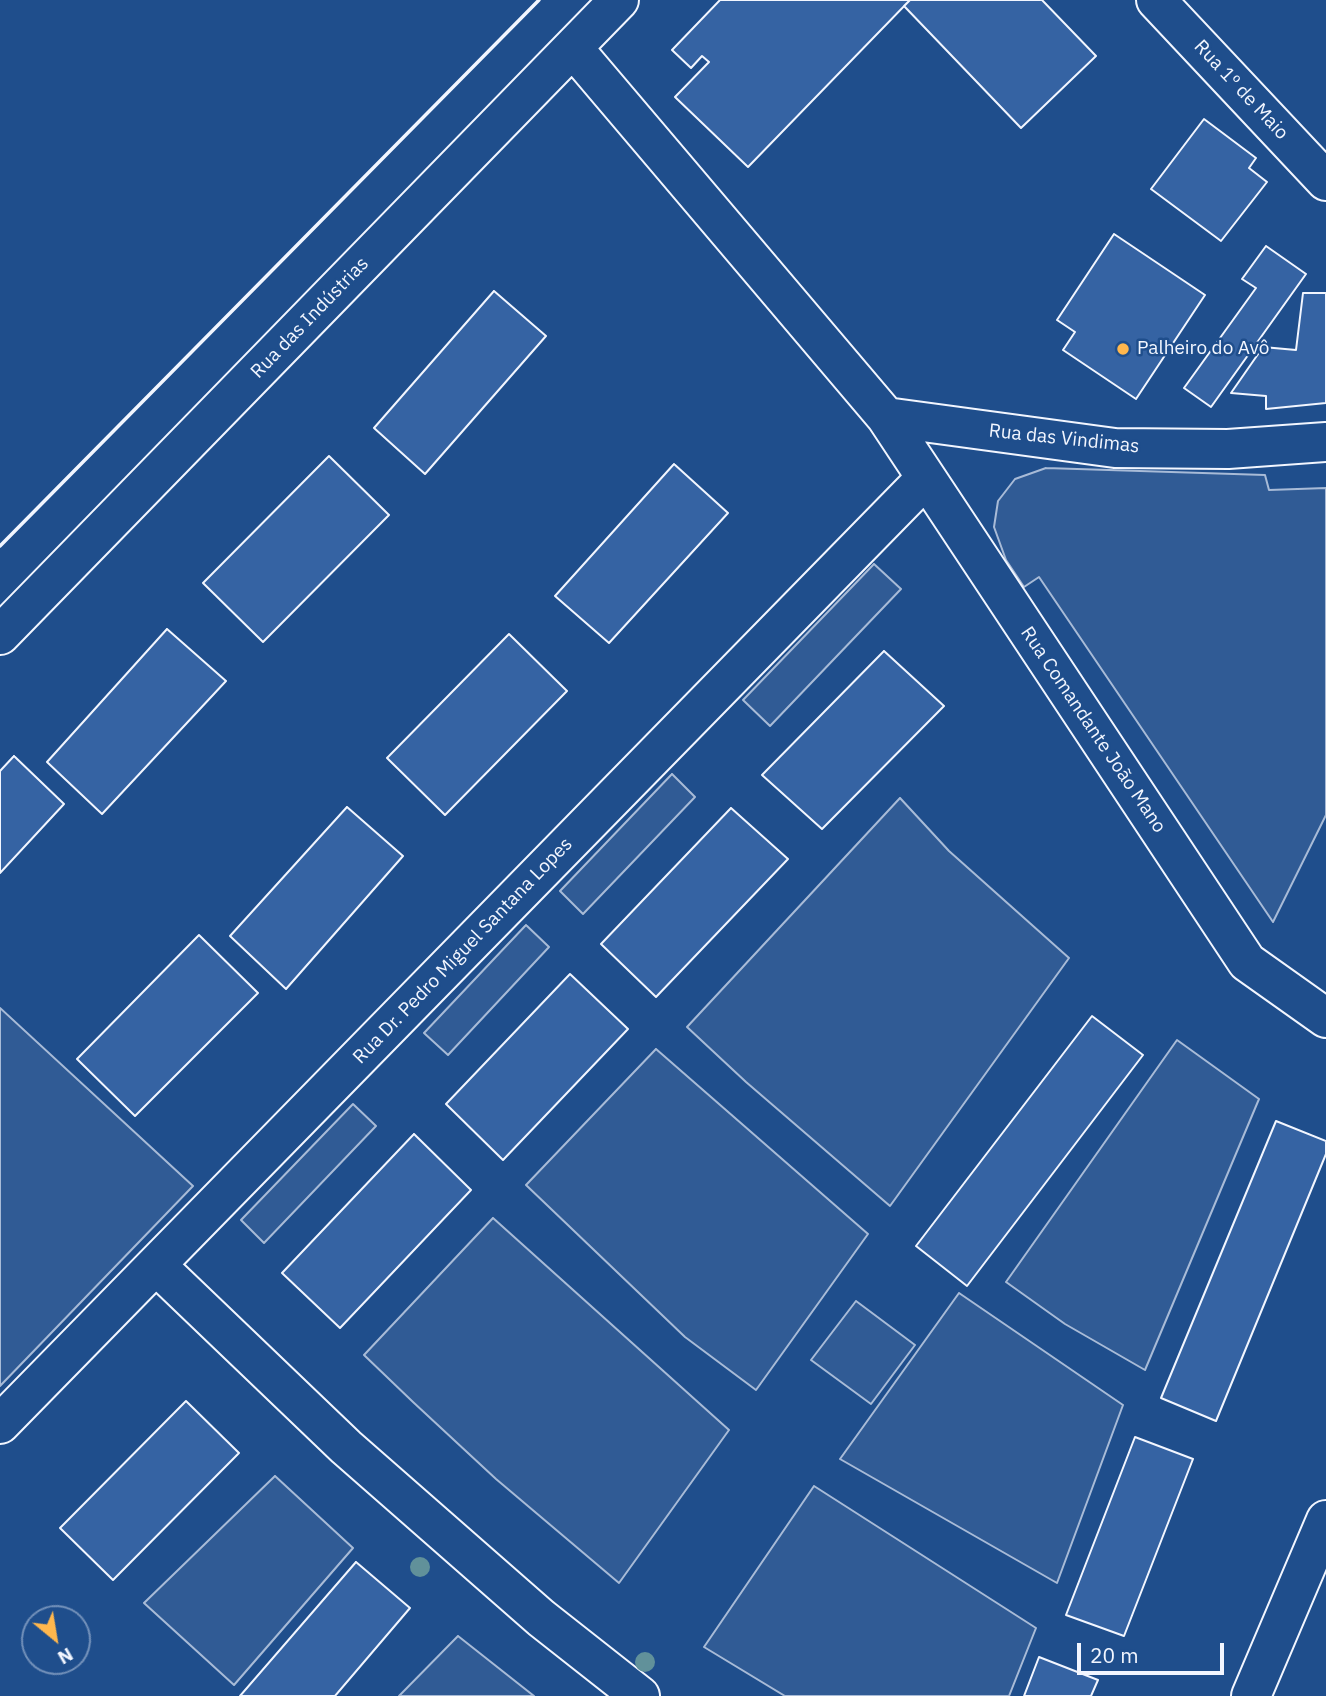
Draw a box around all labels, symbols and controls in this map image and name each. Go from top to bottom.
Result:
street label: Rua 1º de Maio [1189,35,1293,145]
street label: Rua das Indústrias [246,253,374,383]
place label: Palheiro do Avô [1137,338,1269,360]
marker: Palheiro do Avô [1115,341,1131,357]
street label: Rua das Vindimas [988,420,1140,458]
street label: Rua Comandante João Mano [1015,623,1171,837]
street label: Rua Dr. Pedro Miguel Santana Lopes [349,833,577,1069]
north arrow [21,1605,91,1675]
scale bar [1081,1630,1228,1674]
text: 20 m [1090,1641,1139,1669]
text: N [54,1643,77,1670]

